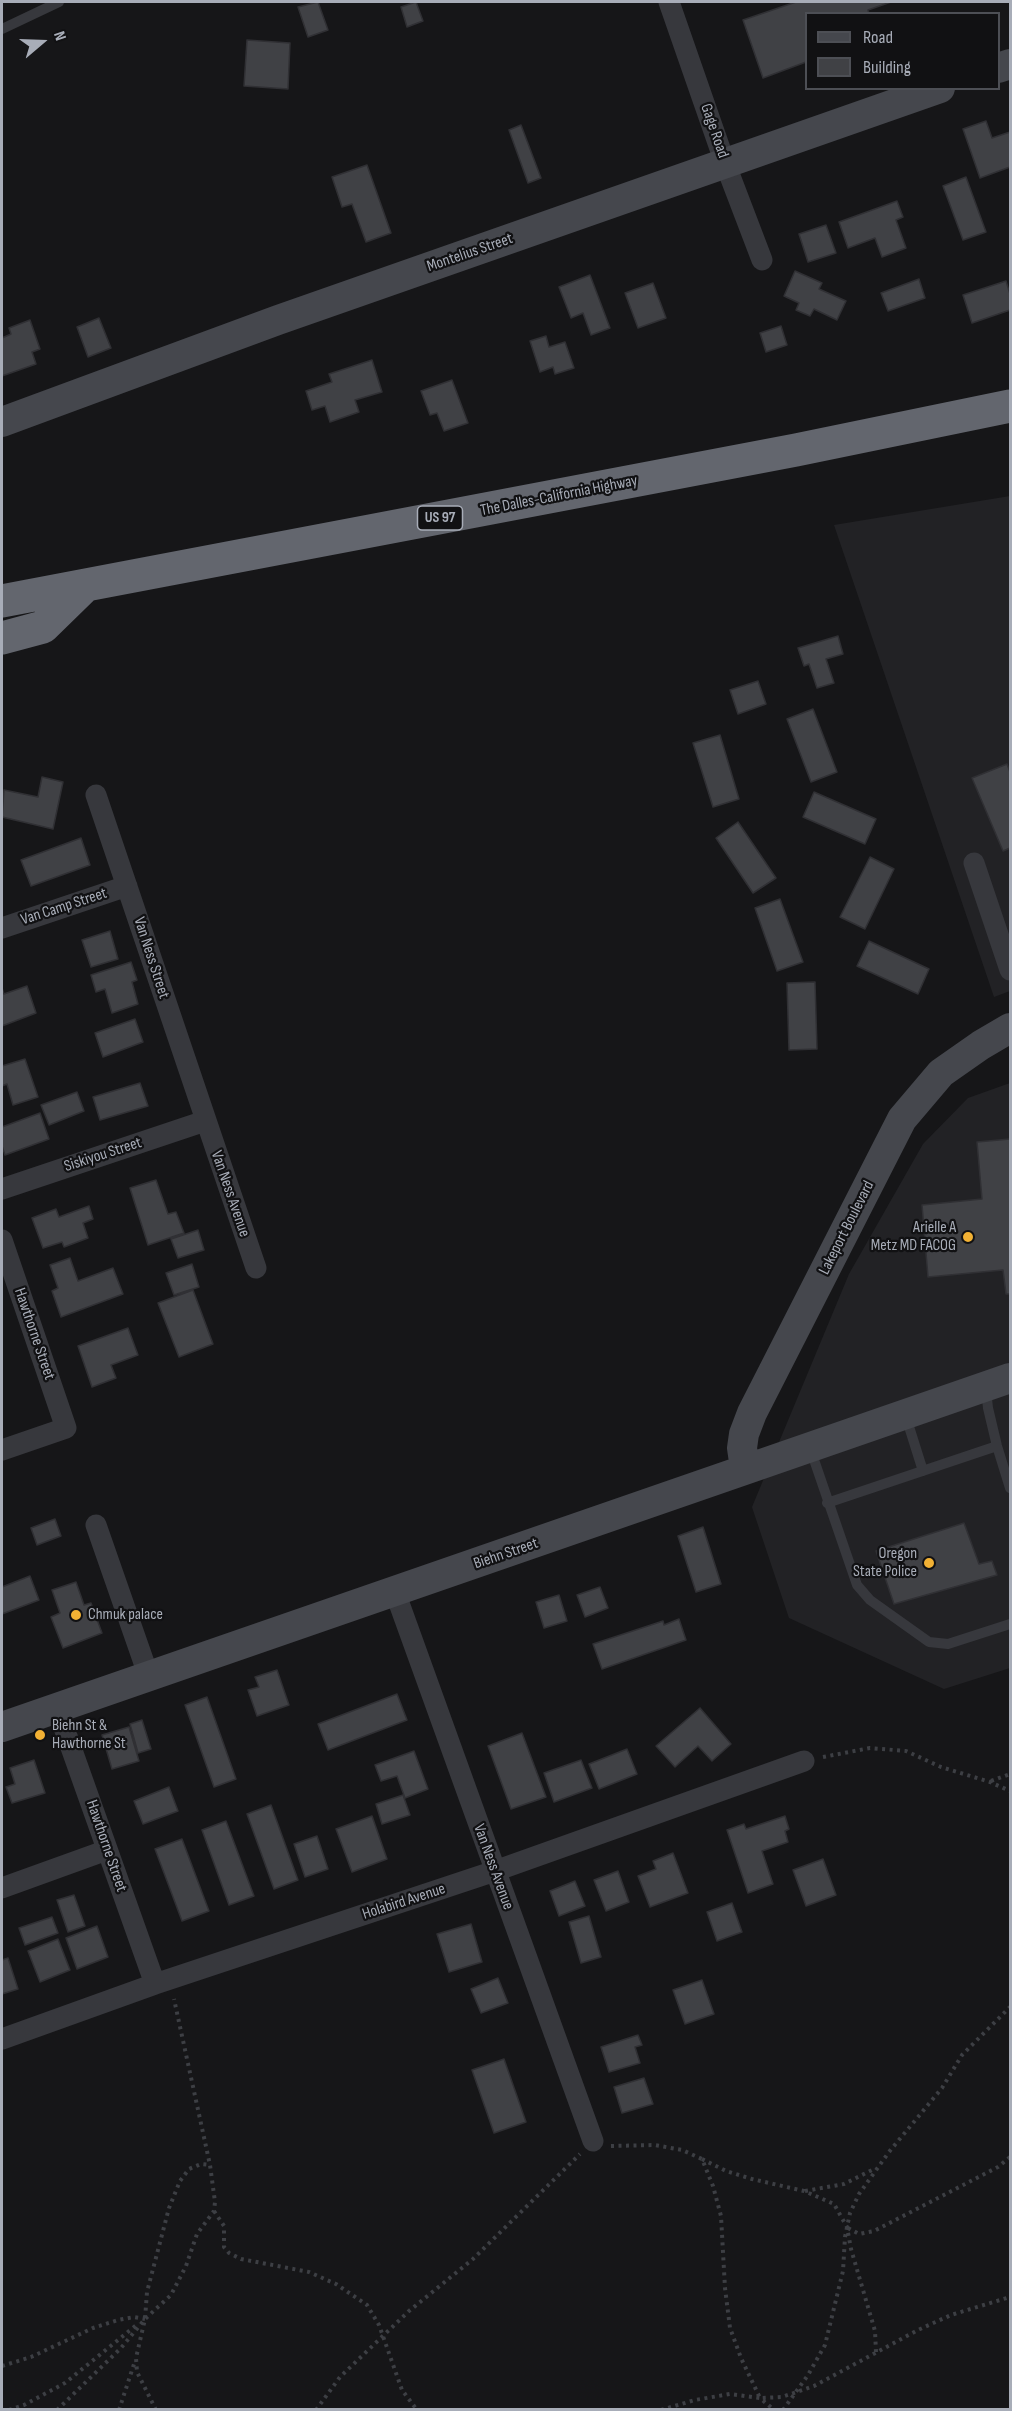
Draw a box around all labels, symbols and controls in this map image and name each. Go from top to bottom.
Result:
north arrow [12,12,72,72]
legend [805,12,1000,90]
text: Road [863,27,893,48]
text: N [49,29,70,43]
text: Building [863,57,911,78]
street label: Gage Road [696,101,732,161]
street label: Montelius Street [425,229,515,277]
street label: The Dalles-California Highway [479,471,639,521]
road number: US 97 [418,506,462,530]
street label: Van Camp Street [19,884,109,930]
street label: Van Ness Street [129,915,173,1001]
street label: Siskiyou Street [62,1133,144,1177]
street label: Van Ness Avenue [206,1148,254,1240]
street label: Lakeport Boulevard [815,1178,879,1278]
place label: Arielle A Metz MD FACOG [871,1218,956,1256]
marker: Arielle A Metz MD FACOG [961,1230,975,1244]
street label: Hawthorne Street [9,1286,59,1382]
street label: Biehn Street [471,1534,541,1574]
place label: Oregon State Police [853,1544,917,1582]
marker: Oregon State Police [922,1556,936,1570]
place label: Chmuk palace [88,1605,163,1625]
marker: Chmuk palace [69,1608,83,1622]
place label: Biehn St & Hawthorne St [52,1716,126,1754]
marker: Biehn St & Hawthorne St [33,1728,47,1742]
street label: Hawthorne Street [81,1798,131,1894]
street label: Van Ness Avenue [469,1822,517,1912]
street label: Holabird Avenue [360,1880,448,1924]

